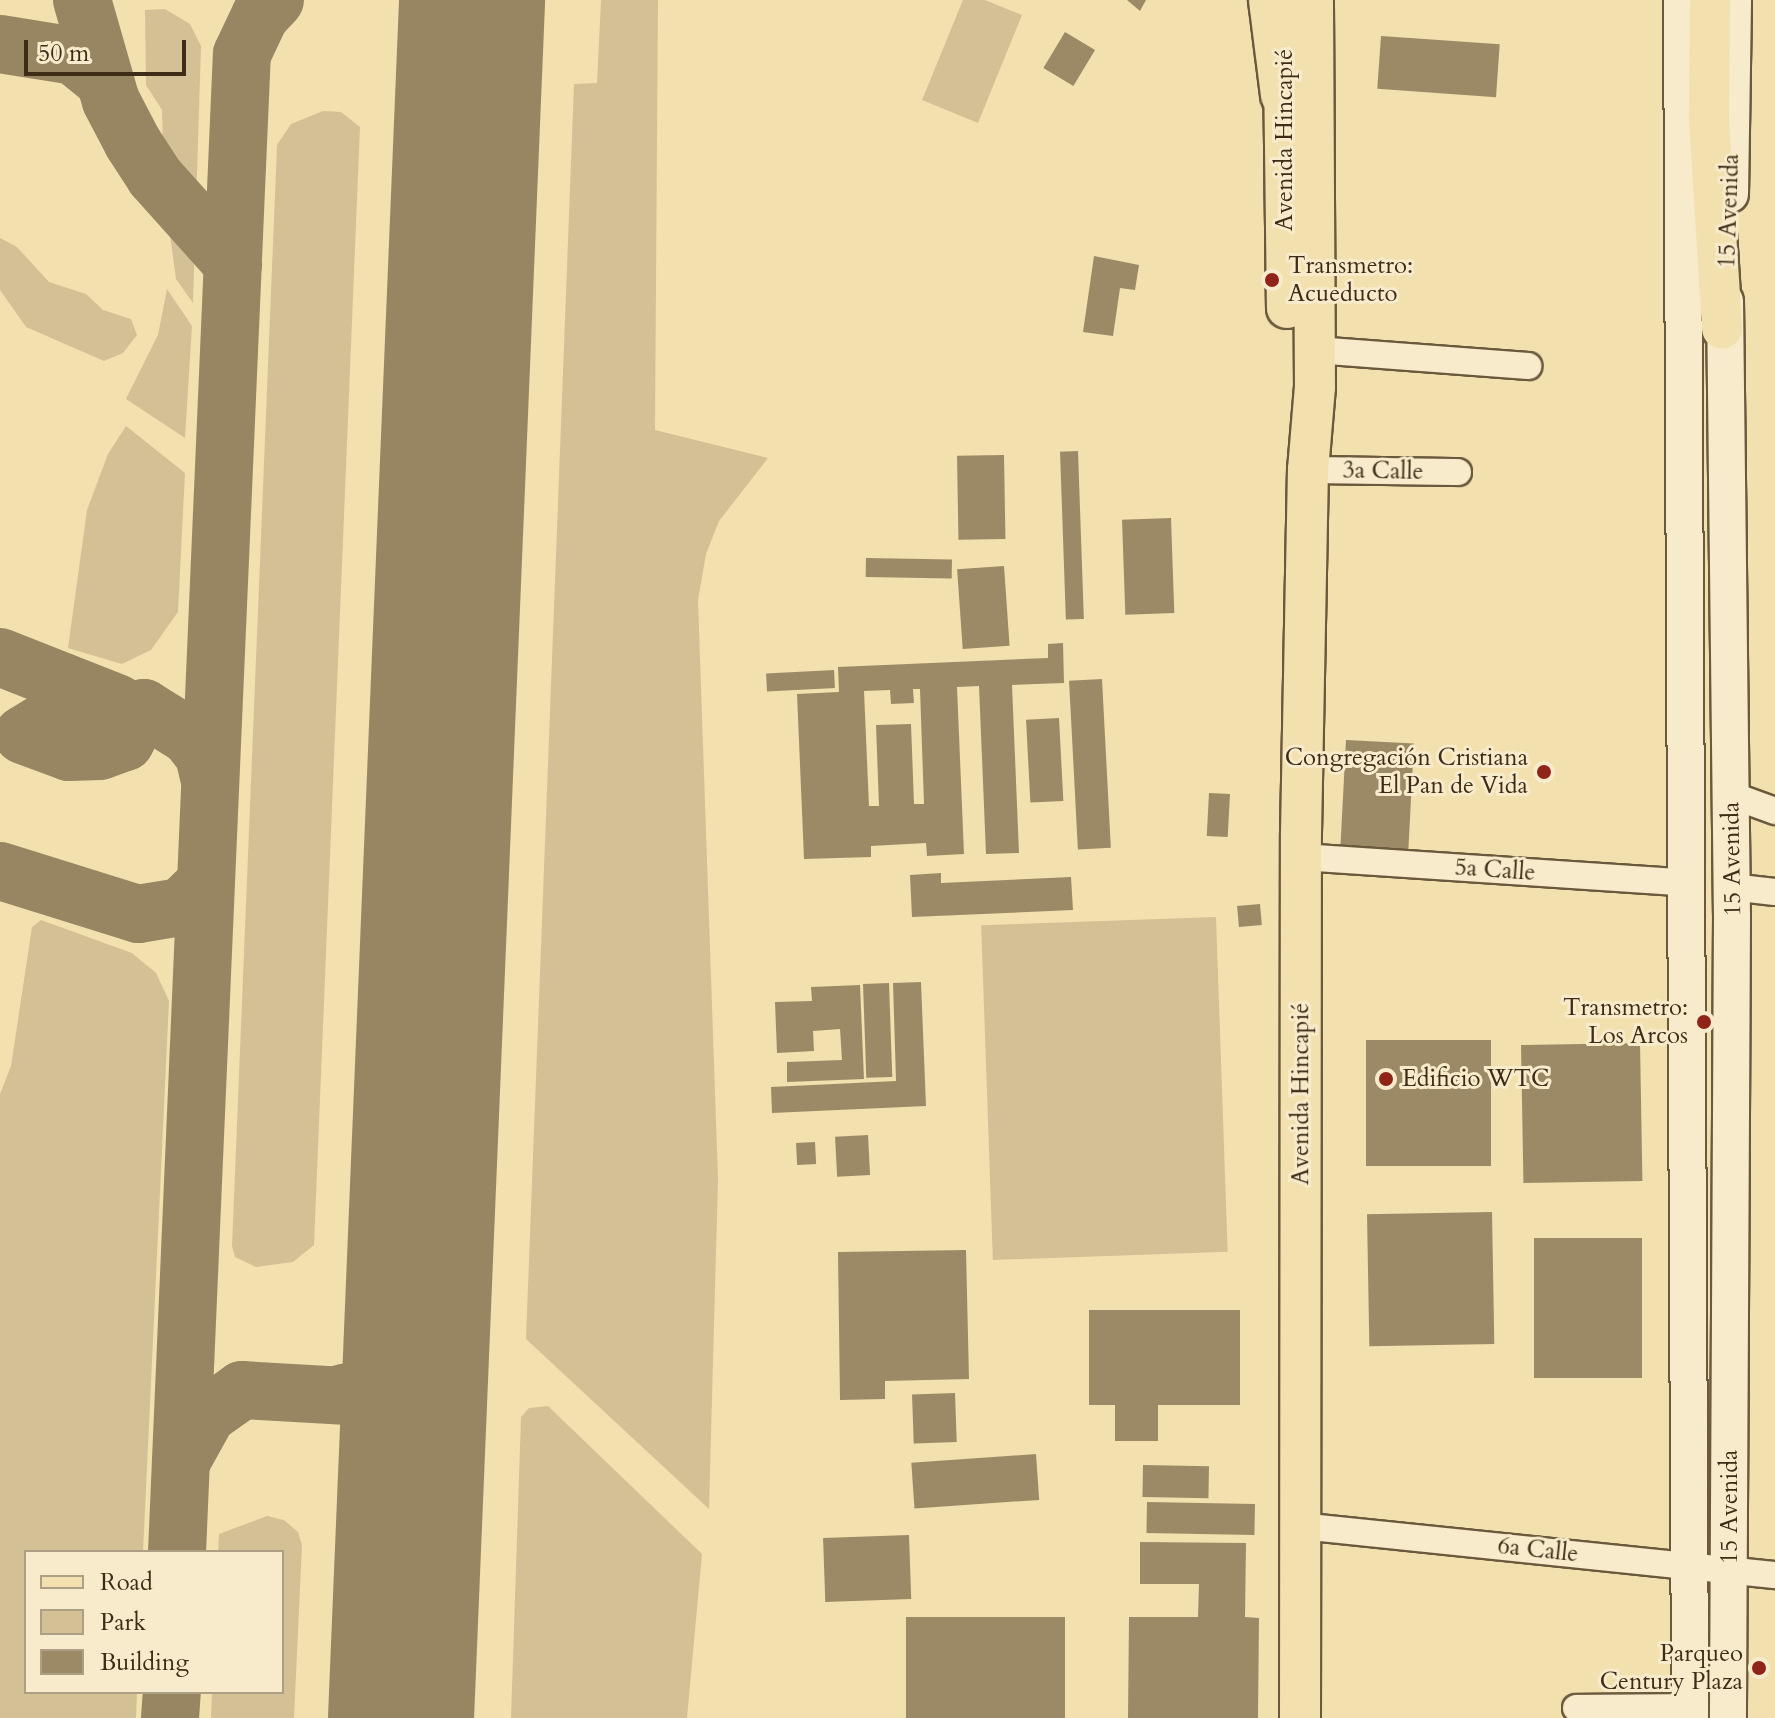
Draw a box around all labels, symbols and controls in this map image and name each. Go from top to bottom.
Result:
scale bar [28,24,190,74]
text: 50 m [38,37,89,70]
street label: Avenida Hincapié [1271,49,1299,231]
street label: 15 Avenida [1713,153,1745,269]
place label: Transmetro: Acueducto [1288,252,1413,308]
marker: Transmetro: Acueducto [1263,271,1281,289]
street label: 3a Calle [1342,456,1424,486]
place label: Congregación Cristiana El Pan de Vida [1285,744,1528,800]
marker: Congregación Cristiana El Pan de Vida [1535,763,1553,781]
street label: 15 Avenida [1717,801,1747,917]
street label: 5a Calle [1454,853,1536,887]
place label: Transmetro: Los Arcos [1563,994,1688,1050]
street label: Avenida Hincapié [1287,1003,1315,1185]
marker: Transmetro: Los Arcos [1695,1013,1713,1031]
place label: Edificio WTC [1402,1065,1549,1093]
marker: Edificio WTC [1377,1070,1395,1088]
street label: 15 Avenida [1716,1450,1744,1564]
street label: 6a Calle [1496,1531,1580,1569]
legend [24,1550,284,1694]
text: Road [100,1566,153,1599]
text: Park [100,1606,146,1639]
place label: Parqueo Century Plaza [1600,1640,1743,1696]
text: Building [100,1646,189,1679]
marker: Parqueo Century Plaza [1750,1659,1768,1677]

